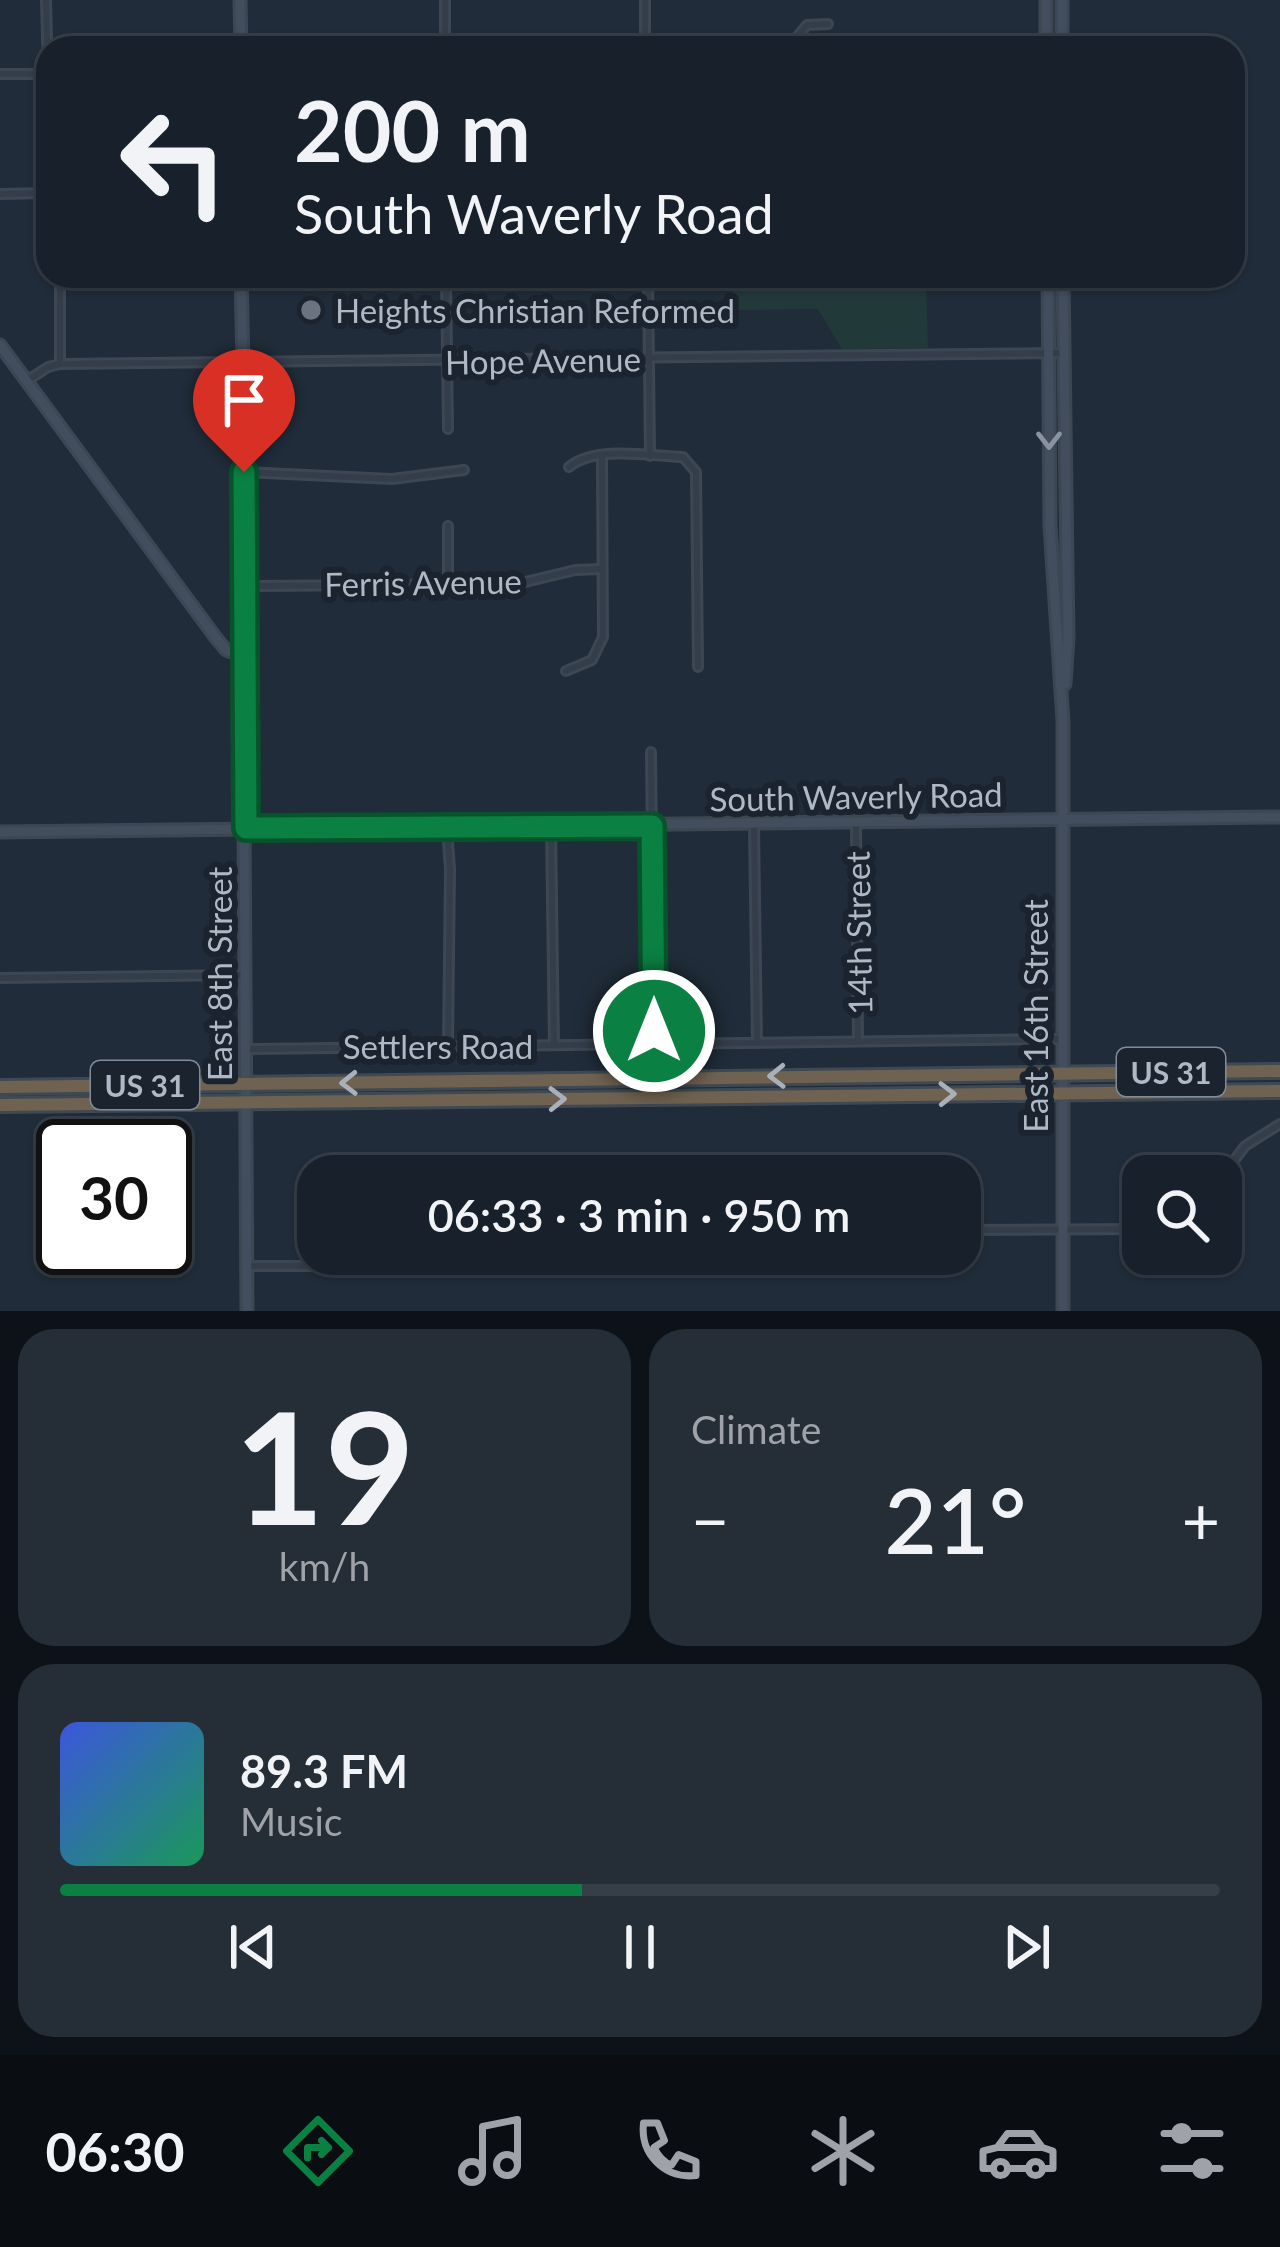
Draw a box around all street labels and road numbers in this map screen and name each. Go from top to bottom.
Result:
street label: Hope Avenue [445,338,641,382]
street label: Ferris Avenue [324,560,522,604]
street label: South Waverly Road [709,773,1003,819]
street label: 14th Street [837,851,879,1015]
street label: East 8th Street [199,867,239,1081]
street label: East 16th Street [1015,899,1055,1133]
street label: Settlers Road [343,1026,533,1066]
road number: US 31 [1117,1048,1225,1096]
road number: US 31 [91,1061,199,1109]

